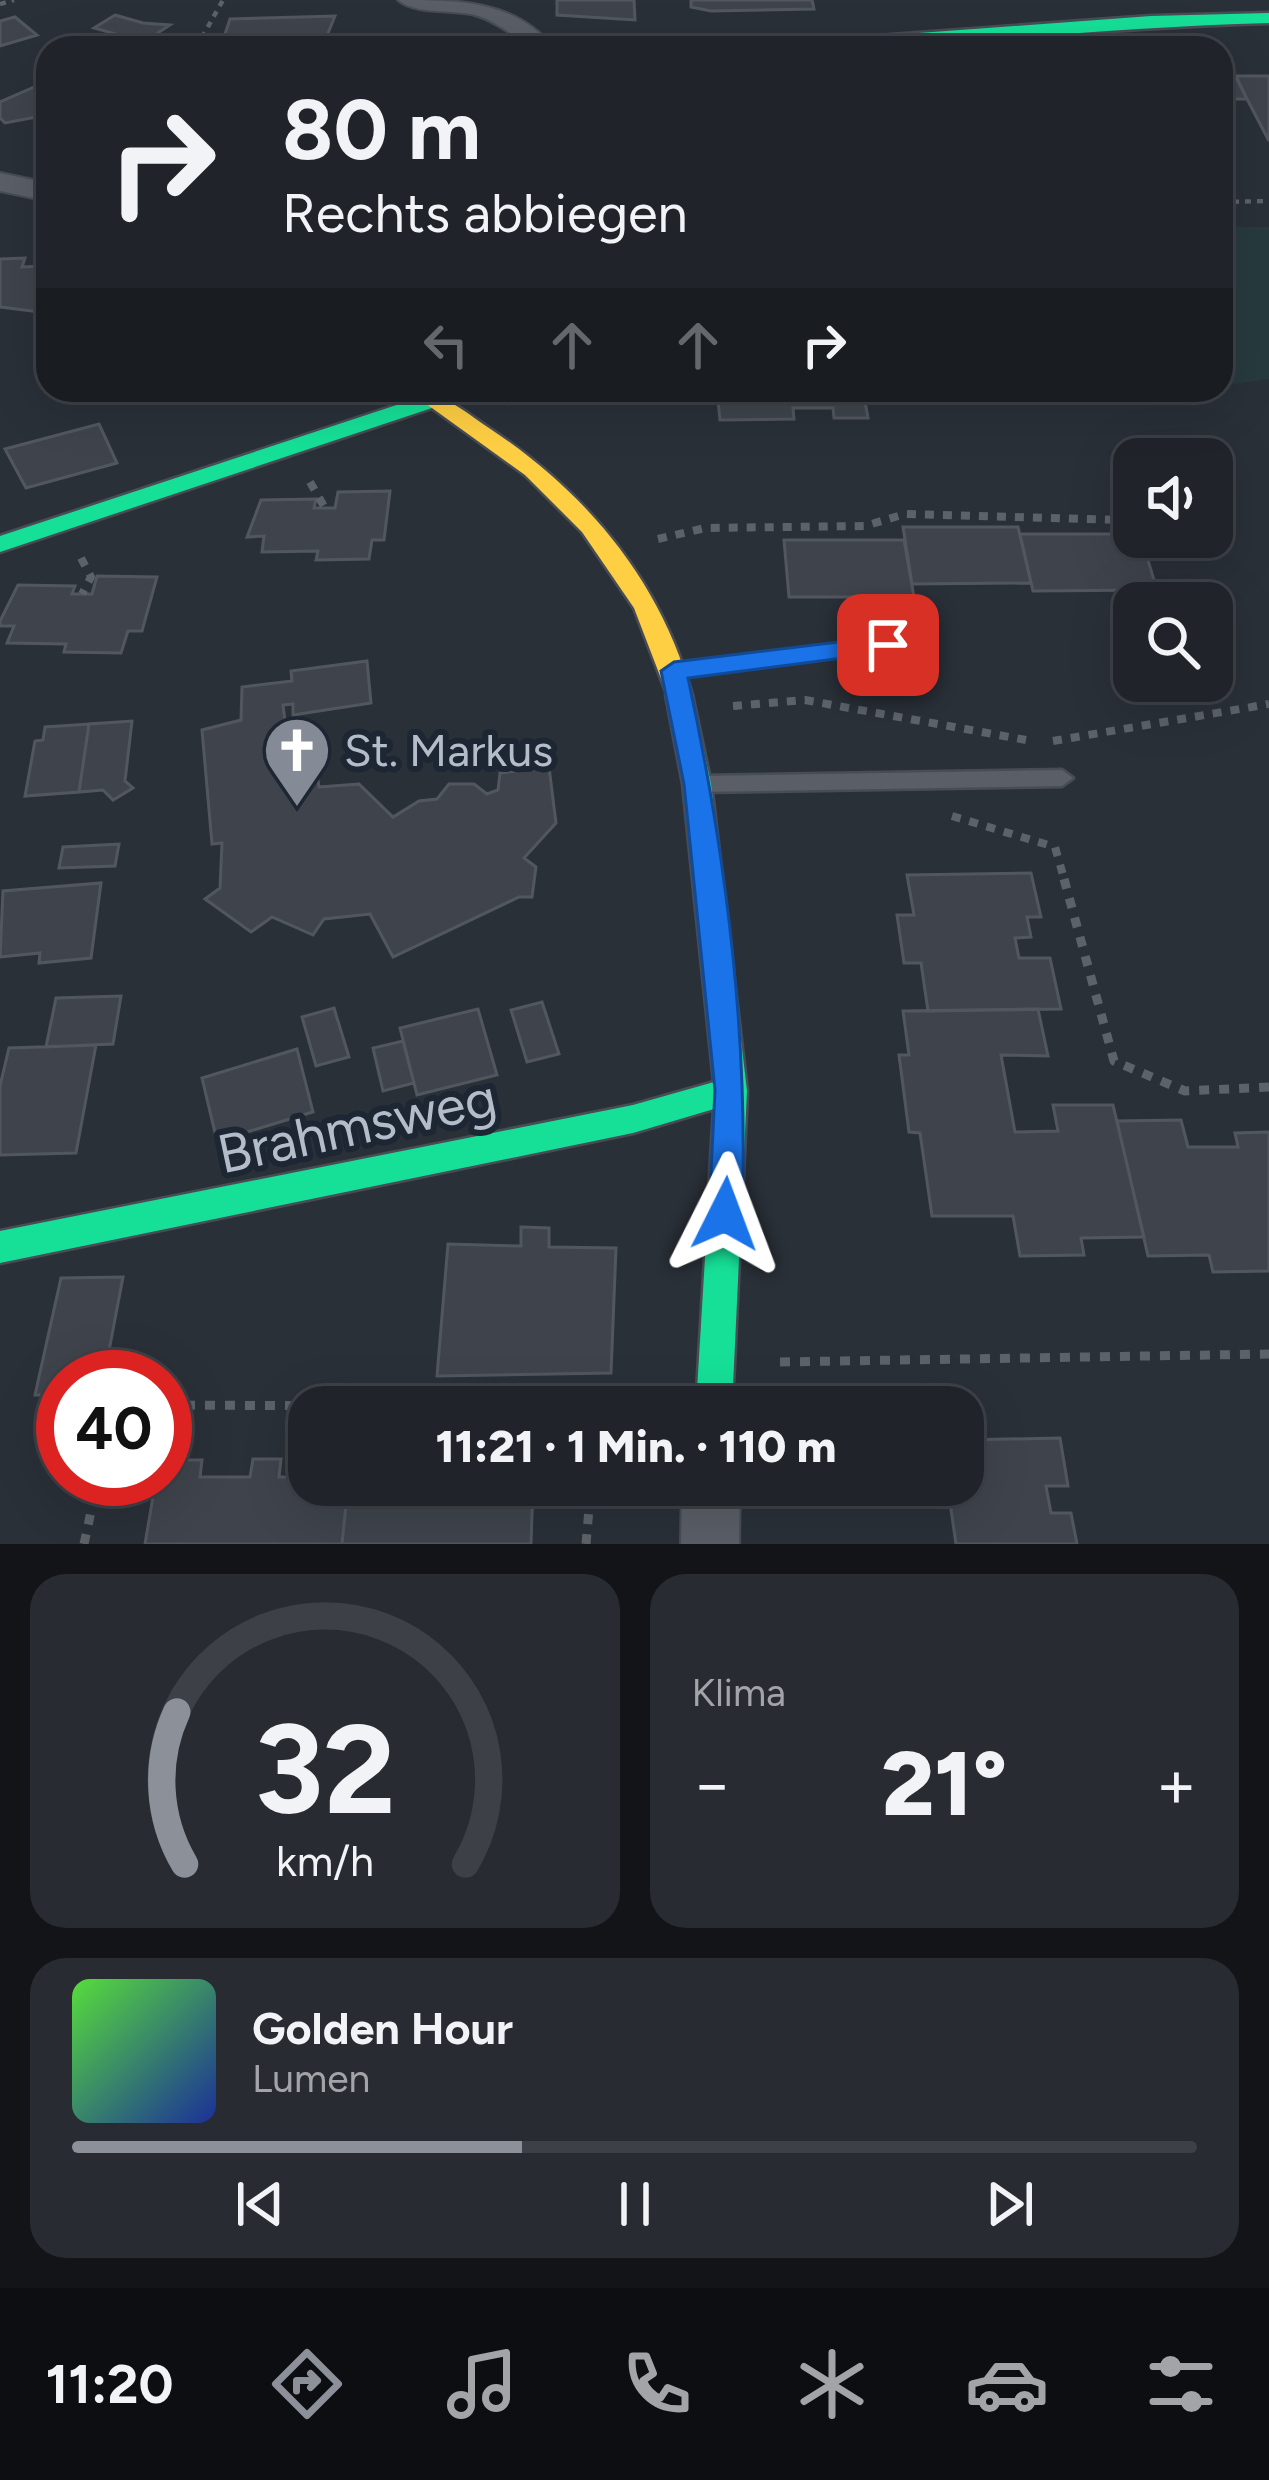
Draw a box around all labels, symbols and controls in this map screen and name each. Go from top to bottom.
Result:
text: 80 m [282,79,481,180]
icon: right [84,84,240,240]
text: Rechts abbiegen [282,181,688,246]
icon: left [413,312,479,378]
icon: ahead [539,312,605,378]
icon: ahead [665,312,731,378]
icon: right [791,312,857,378]
map controls [1113,438,1233,702]
button: sound [1113,438,1233,558]
button: search [1113,582,1233,702]
pin [837,594,939,696]
icon: arrive [855,612,921,678]
church icon: St. Markus [262,715,332,809]
place label: St. Markus [344,723,553,777]
street label: Brahmsweg [212,1065,502,1187]
position arrow [662,1151,788,1277]
speed limit sign: 40 [36,1350,192,1506]
text: 11:21 · 1 Min. · 110 m [436,1419,836,1473]
text: Klima [692,1669,786,1716]
text: 32 [254,1694,396,1844]
text: 21° [881,1729,1007,1838]
text: − [692,1744,733,1824]
text: + [1156,1744,1197,1824]
text: km/h [276,1835,374,1887]
text: Golden Hour [252,2001,513,2055]
text: Lumen [252,2055,370,2102]
icon: previous [227,2171,293,2237]
icon: pause [602,2171,668,2237]
icon: next [977,2171,1043,2237]
icon: directions [265,2342,349,2426]
icon: music [440,2342,524,2426]
icon: phone [615,2342,699,2426]
icon: climate [790,2342,874,2426]
icon: car [965,2342,1049,2426]
icon: filters [1139,2342,1223,2426]
text: 11:20 [45,2352,174,2417]

